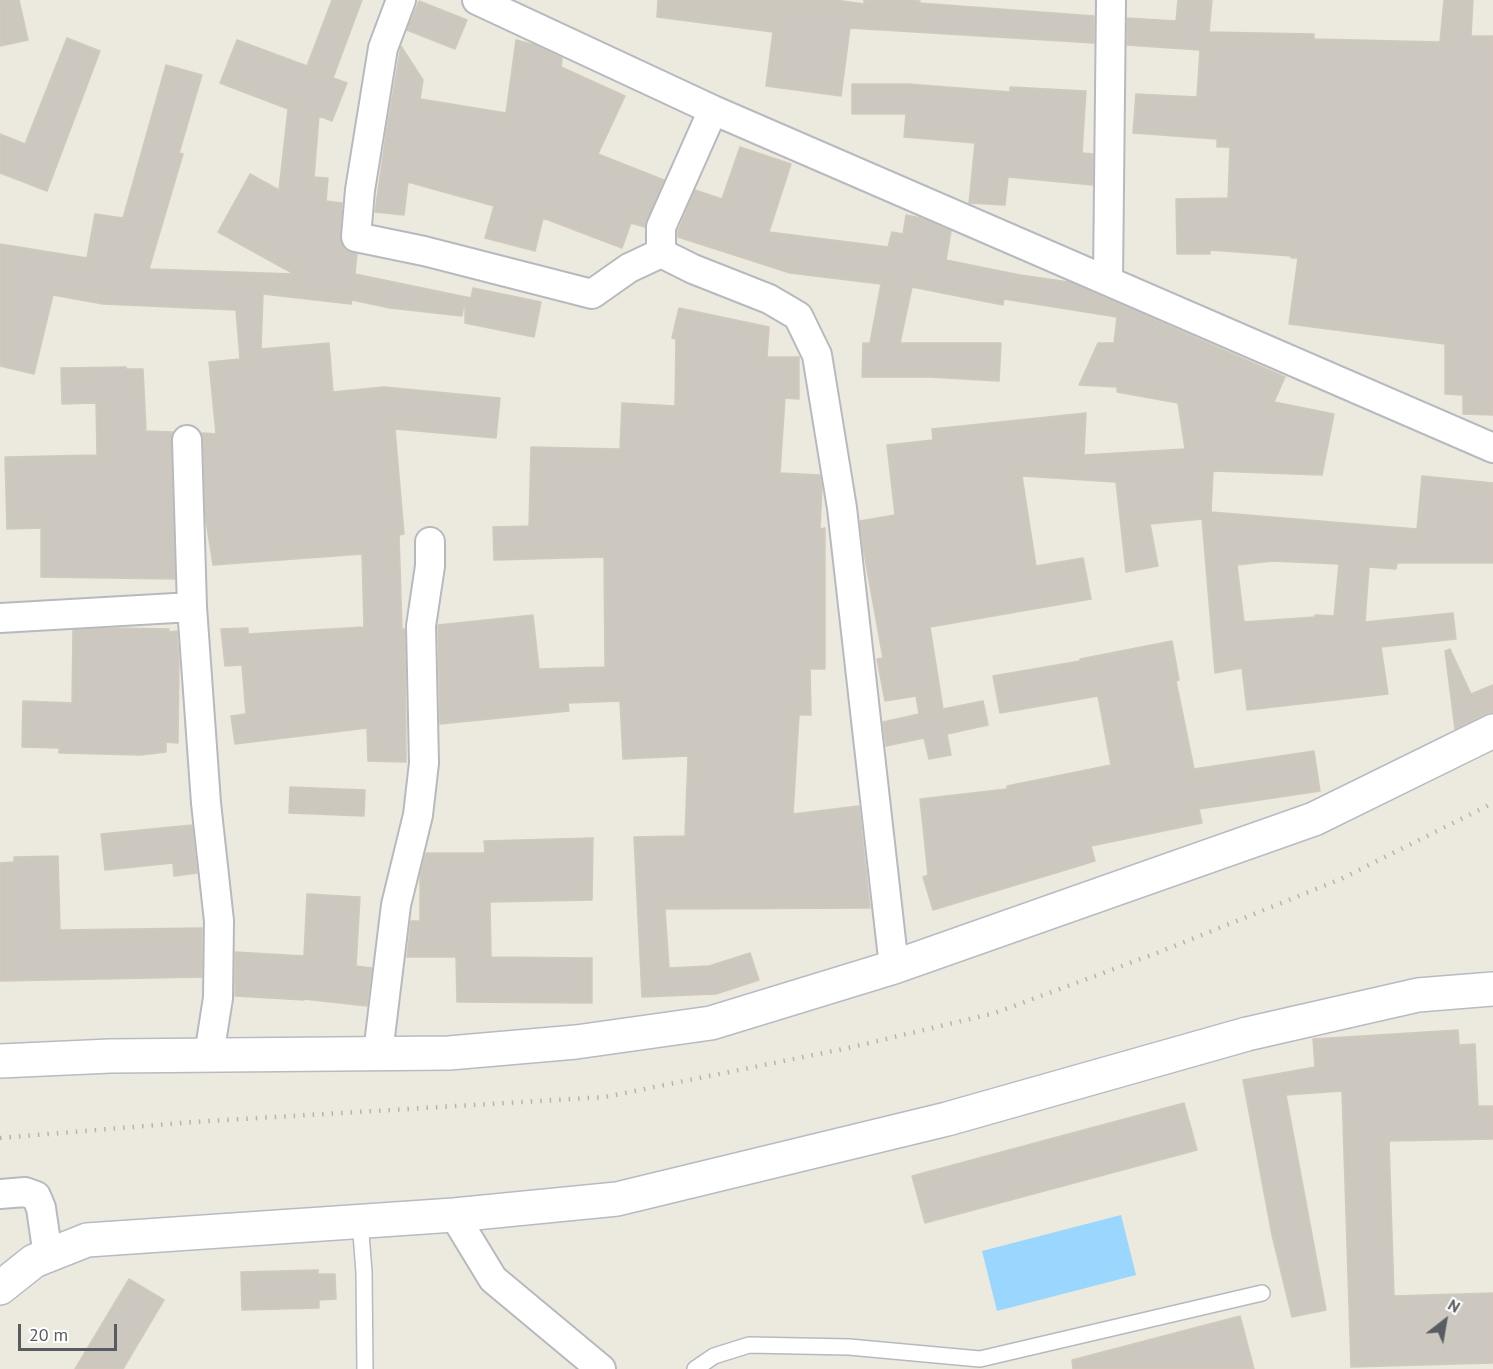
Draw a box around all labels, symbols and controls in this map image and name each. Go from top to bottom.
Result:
north arrow [1415,1291,1475,1351]
text: N [1445,1294,1464,1317]
scale bar [21,1312,120,1350]
text: 20 m [29,1323,68,1346]

